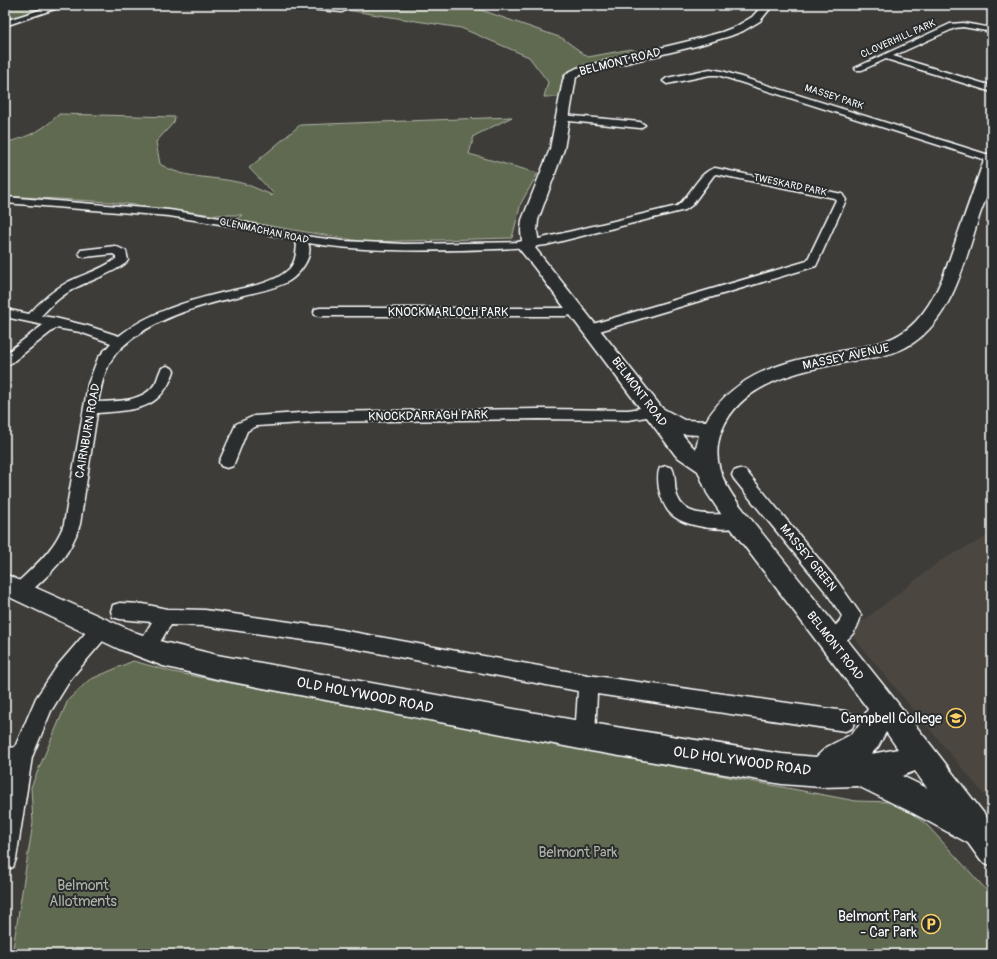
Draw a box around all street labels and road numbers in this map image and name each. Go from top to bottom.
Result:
street label: CLOVERHILL PARK [859,17,937,61]
street label: BELMONT ROAD [578,45,663,79]
street label: MASSEY PARK [803,82,865,112]
street label: TWESKARD PARK [752,171,828,199]
street label: GLENMACHAN ROAD [218,216,310,246]
street label: KNOCKMARLOCH PARK [388,305,508,320]
street label: MASSEY AVENUE [801,340,891,374]
street label: BELMONT ROAD [608,354,670,430]
street label: CAIRNBURN ROAD [72,382,104,480]
street label: KNOCKDARRAGH PARK [368,407,488,425]
street label: MASSEY GREEN [776,521,840,595]
street label: BELMONT ROAD [803,609,867,684]
street label: OLD HOLYWOOD ROAD [295,673,435,717]
street label: OLD HOLYWOOD ROAD [672,743,812,779]

